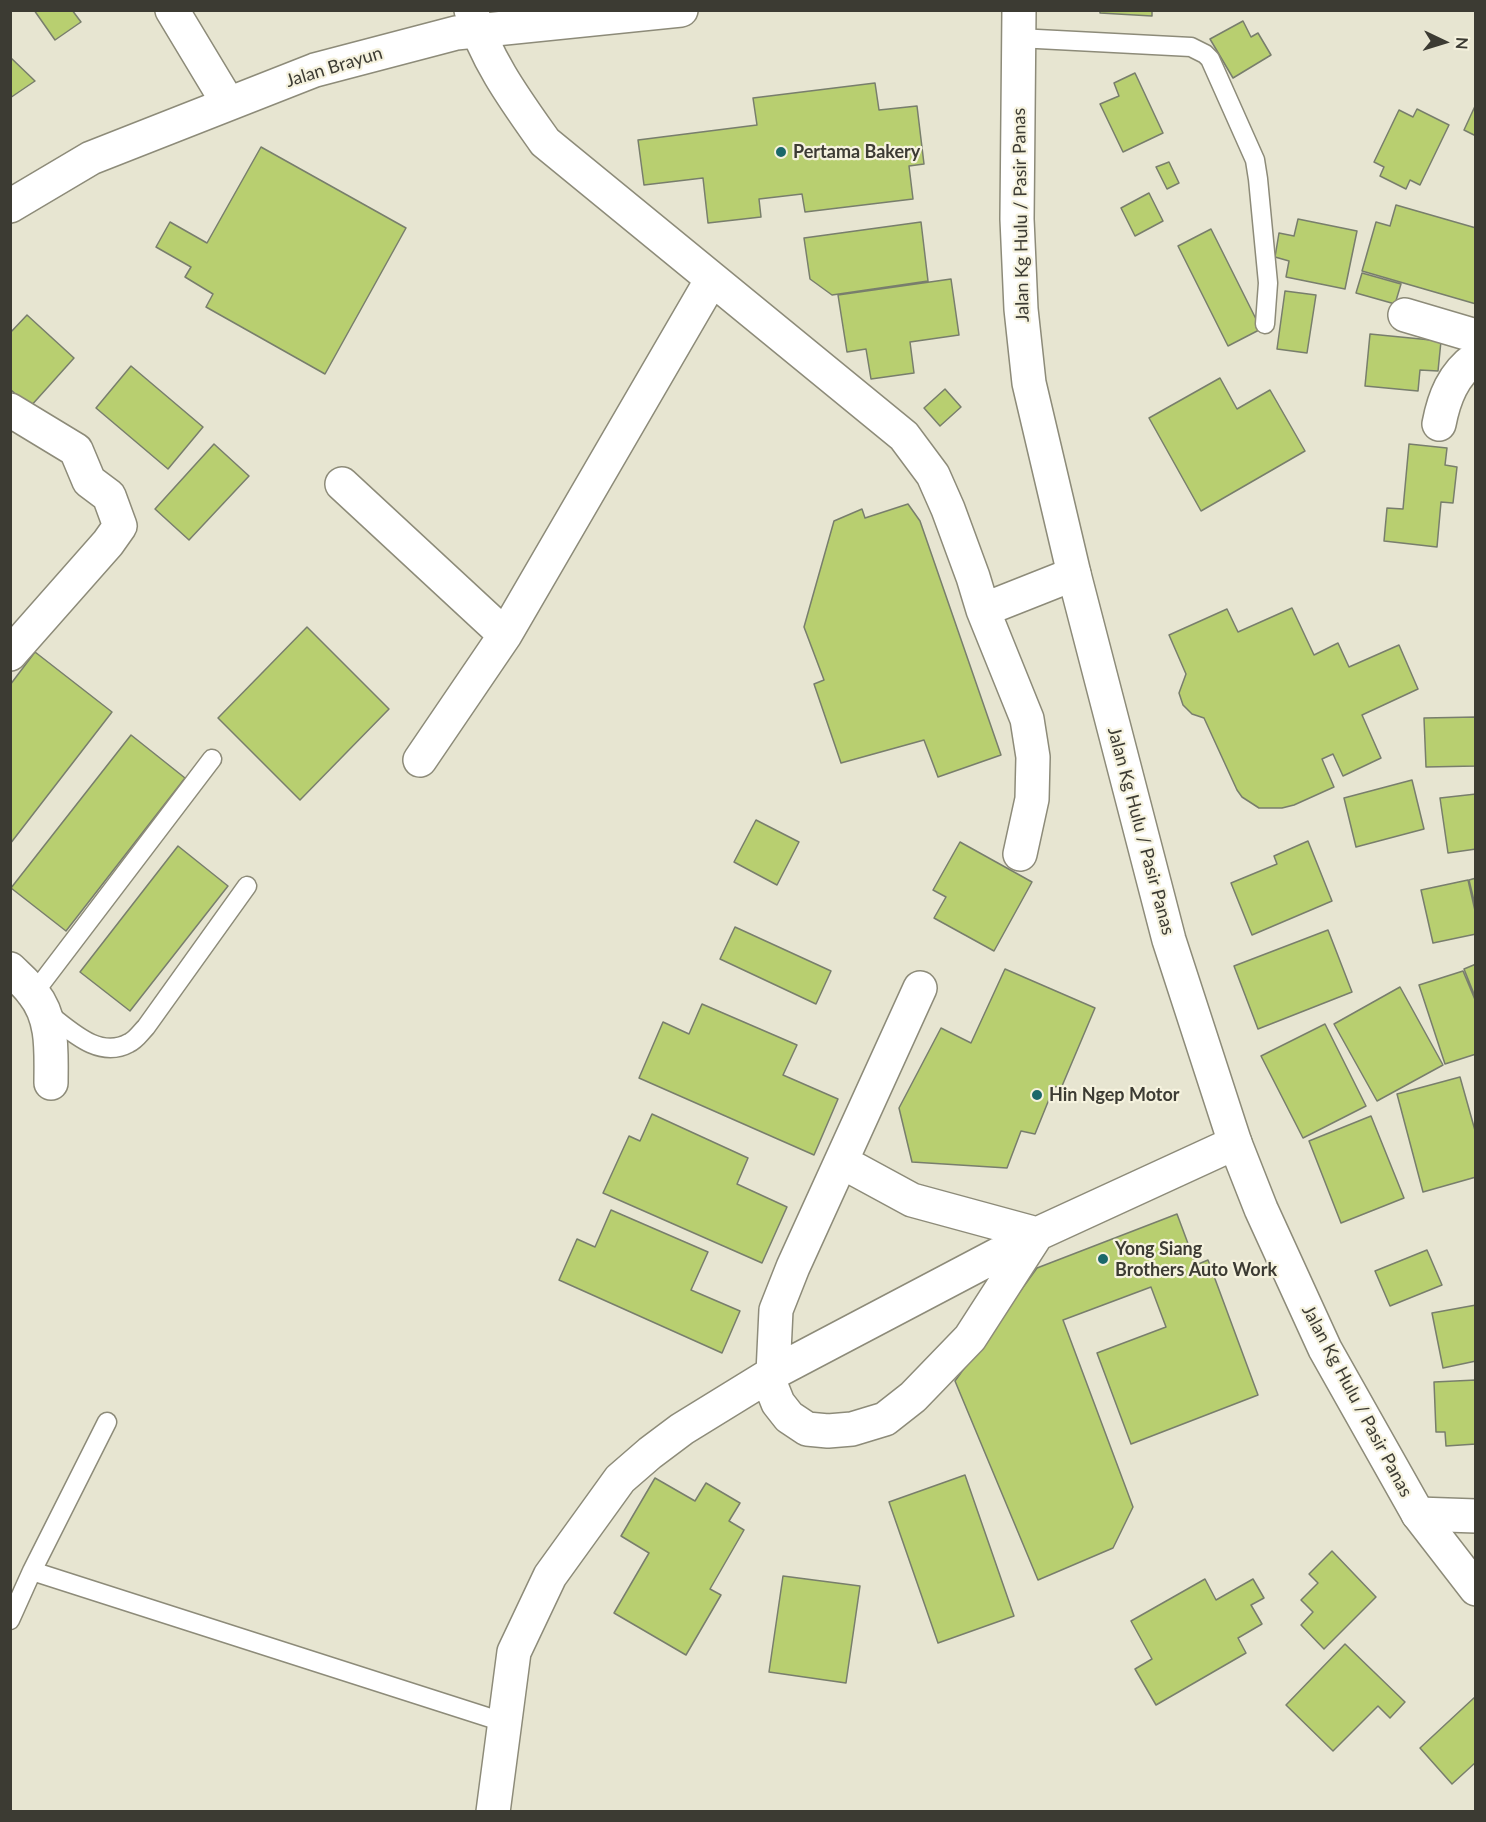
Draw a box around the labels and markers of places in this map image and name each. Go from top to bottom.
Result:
place label: Pertama Bakery [793,141,920,163]
marker: Pertama Bakery [774,145,788,159]
place label: Hin Ngep Motor [1049,1084,1180,1106]
marker: Hin Ngep Motor [1030,1088,1044,1102]
place label: Yong Siang Brothers Auto Work [1115,1238,1277,1280]
marker: Yong Siang Brothers Auto Work [1096,1252,1110,1266]

